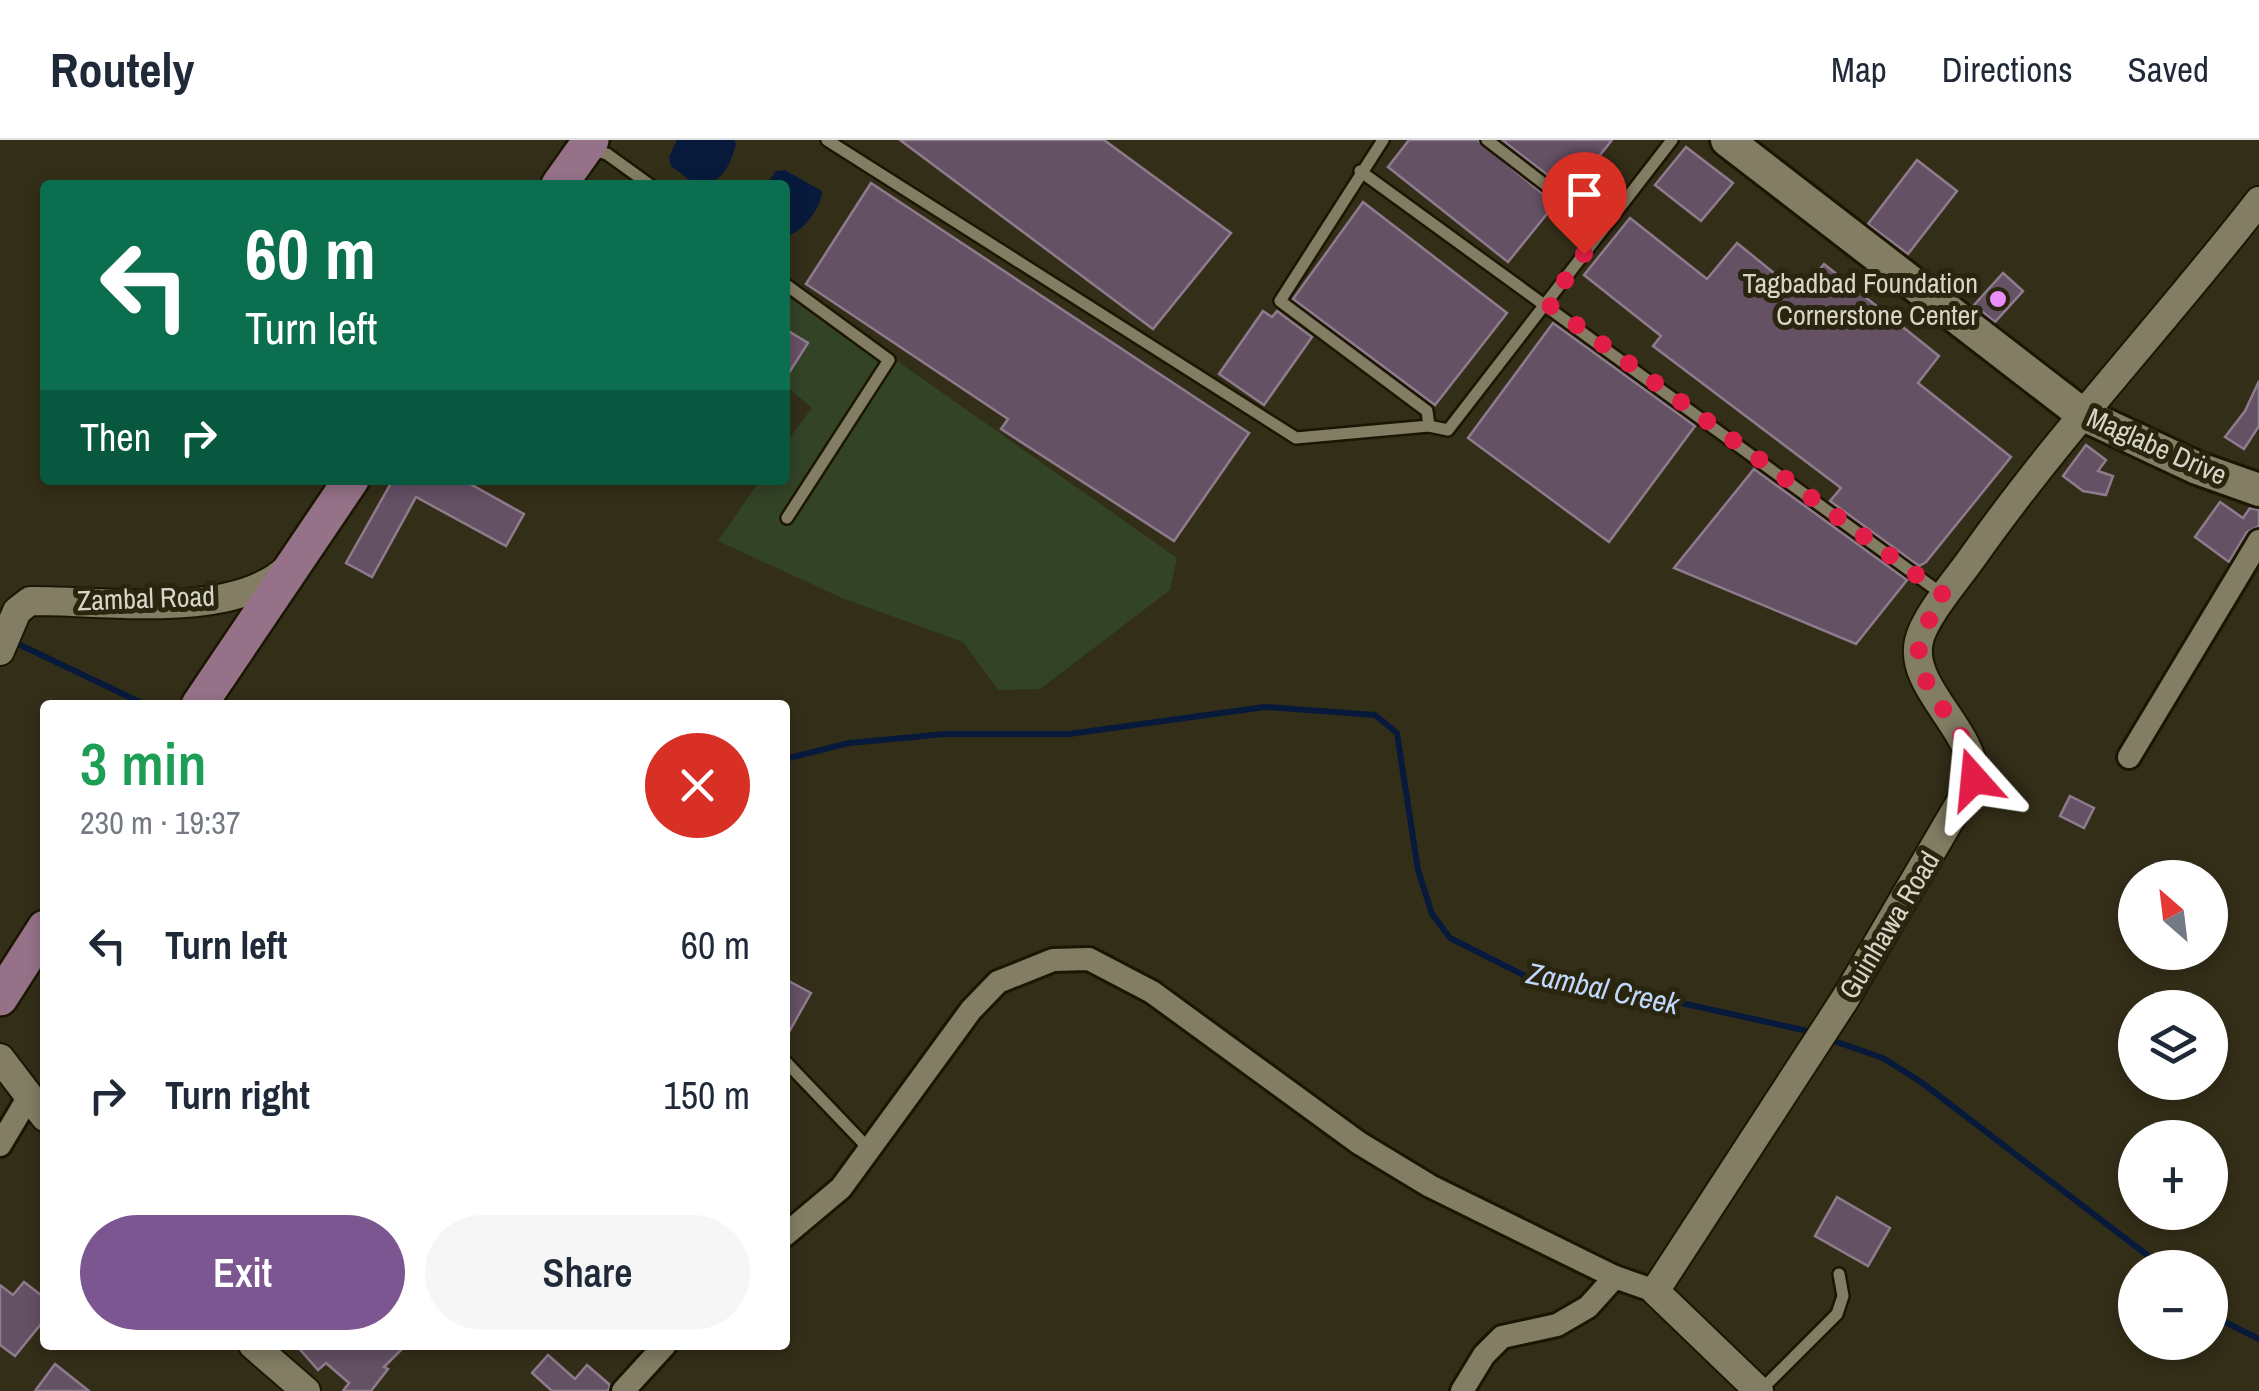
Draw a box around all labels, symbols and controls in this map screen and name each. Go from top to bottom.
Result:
text: Routely [50,37,194,102]
text: Map [1831,46,1887,93]
text: Directions [1942,46,2073,93]
text: Saved [2128,46,2209,93]
pin [1542,152,1627,255]
icon: arrive [1557,167,1612,222]
text: 60 m [245,207,376,301]
icon: left [80,220,210,350]
place label: Tagbadbad Foundation Cornerstone Center [1742,264,1978,334]
marker: Tagbadbad Foundation Cornerstone Center [1987,288,2009,310]
text: Turn left [245,297,377,358]
street label: Maglabe Drive [2081,398,2233,494]
icon: right [171,410,226,465]
text: Then [80,412,151,463]
street label: Zambal Road [76,577,216,619]
text: 3 min [80,723,207,804]
position arrow [1922,727,2026,831]
button: close [645,733,750,838]
text: 230 m · 19:37 [80,801,240,844]
street label: Guinhawa Road [1830,844,1948,1006]
north arrow [2118,860,2228,970]
map controls [2118,860,2228,1360]
icon: left [80,918,135,973]
text: Turn left [165,920,287,971]
text: 60 m [681,920,750,971]
water label: Zambal Creek [1523,952,1685,1024]
button: layers [2118,990,2228,1100]
icon: right [80,1068,135,1123]
text: Turn right [165,1070,310,1121]
text: 150 m [663,1070,750,1121]
button: + [2118,1120,2228,1230]
button: Exit [80,1215,405,1330]
button: Share [425,1215,750,1330]
button: − [2118,1250,2228,1360]

